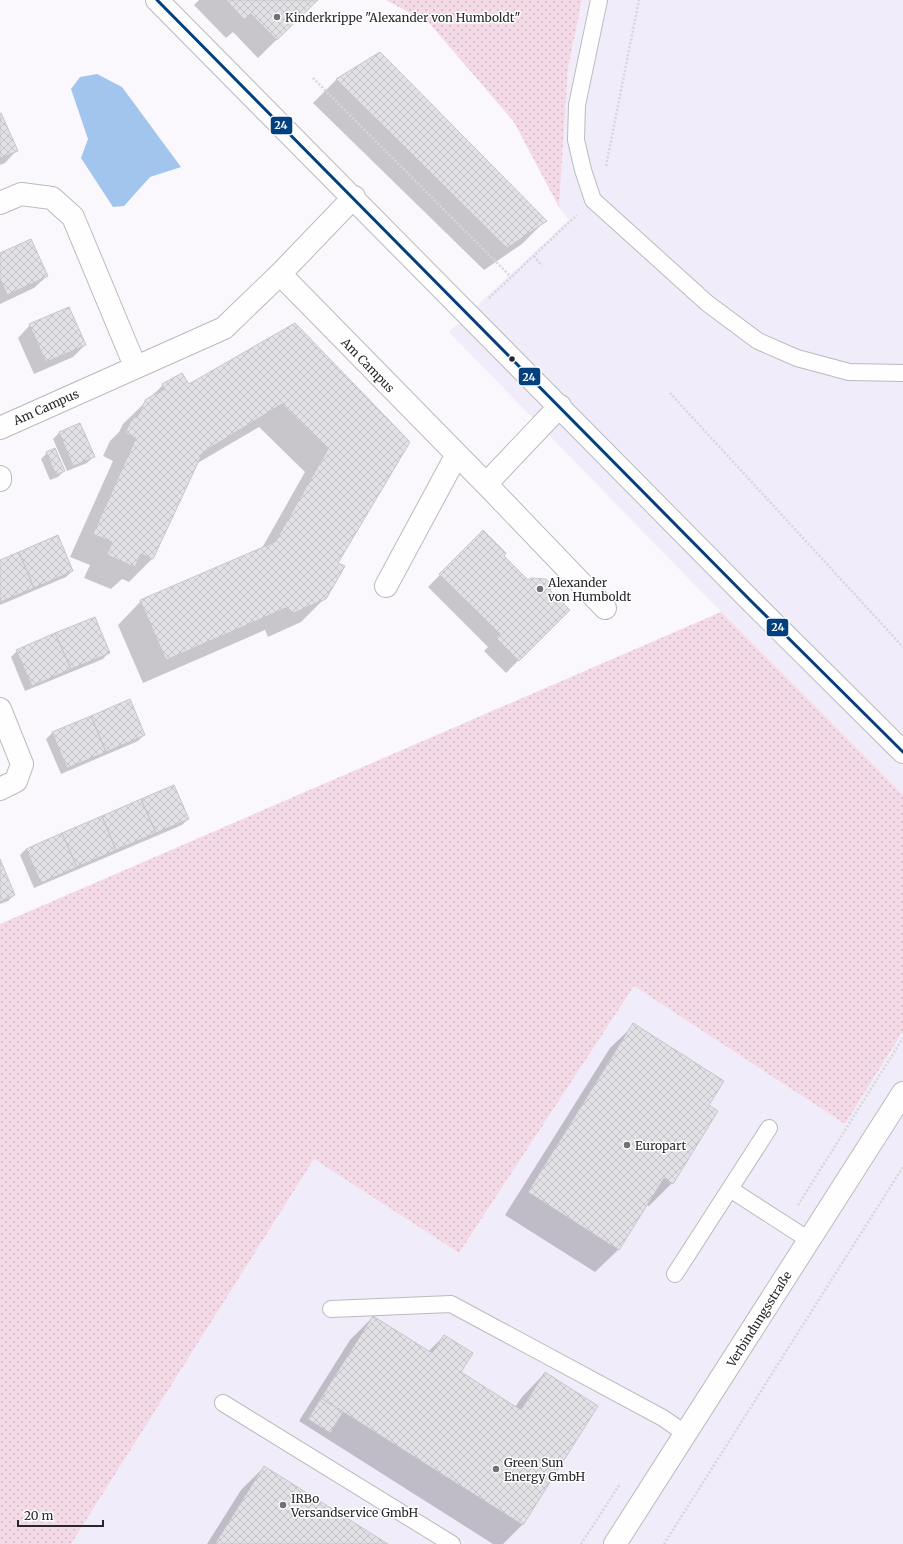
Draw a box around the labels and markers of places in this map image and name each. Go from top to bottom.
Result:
place label: Kinderkrippe "Alexander von Humboldt" [285,10,520,25]
marker: Kinderkrippe "Alexander von Humboldt" [272,12,282,22]
unlabelled marker [507,354,517,364]
place label: Alexander von Humboldt [547,575,631,604]
marker: Alexander von Humboldt [535,584,545,594]
place label: Europart [635,1138,686,1153]
marker: Europart [622,1140,632,1150]
place label: Green Sun Energy GmbH [504,1455,586,1484]
marker: Green Sun Energy GmbH [491,1464,501,1474]
place label: IRBo Versandservice GmbH [290,1491,418,1520]
marker: IRBo Versandservice GmbH [278,1500,288,1510]

